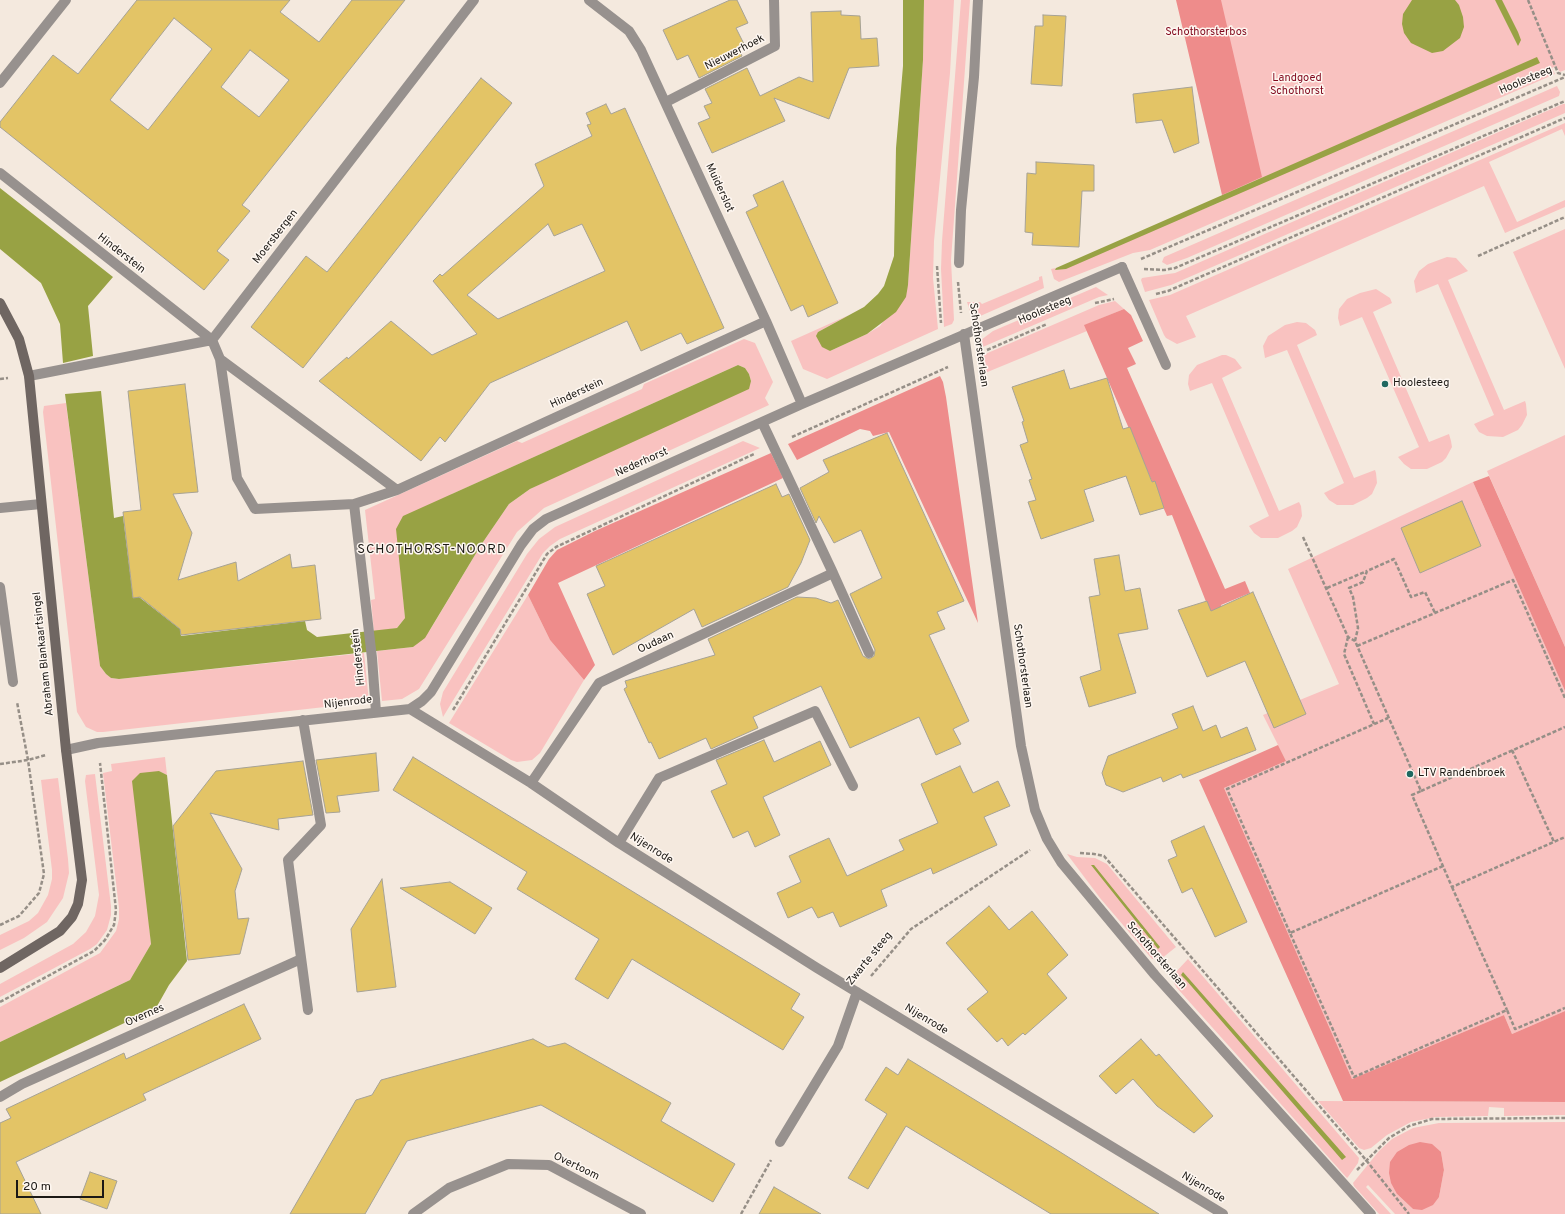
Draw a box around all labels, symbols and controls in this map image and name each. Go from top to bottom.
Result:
park label: Schothorsterbos [1165,26,1247,40]
street label: Nieuwerhoek [703,32,767,74]
street label: Hoolesteeg [1497,64,1555,98]
park label: Landgoed Schothorst [1270,72,1324,98]
street label: Muiderslot [702,161,736,215]
street label: Moersbergen [251,207,301,267]
street label: Hinderstein [94,231,148,277]
street label: Hoolesteeg [1016,294,1074,328]
street label: Schothorsterlaan [966,302,990,388]
street label: Hinderstein [548,376,606,412]
place label: Hoolesteeg [1393,377,1449,391]
marker: Hoolesteeg [1380,379,1390,389]
street label: Nederhorst [614,446,670,480]
district label: SCHOTHORST-NOORD [357,542,507,558]
street label: Abraham Blankaartsingel [31,591,57,717]
street label: Schothorsterlaan [1010,623,1034,709]
street label: Hinderstein [349,628,369,686]
street label: Oudaan [636,629,676,657]
street label: Nijenrode [323,693,373,713]
place label: LTV Randenbroek [1418,767,1505,781]
marker: LTV Randenbroek [1405,769,1415,779]
street label: Nijenrode [627,831,675,867]
street label: Schothorsterlaan [1123,920,1189,992]
street label: Zwarte steeg [844,930,896,988]
street label: Overnes [124,1002,166,1030]
street label: Nijenrode [902,1002,950,1038]
street label: Overtoom [551,1150,601,1184]
street label: Nijenrode [1179,1170,1227,1206]
scale bar [18,1172,106,1198]
text: 20 m [23,1179,51,1195]

